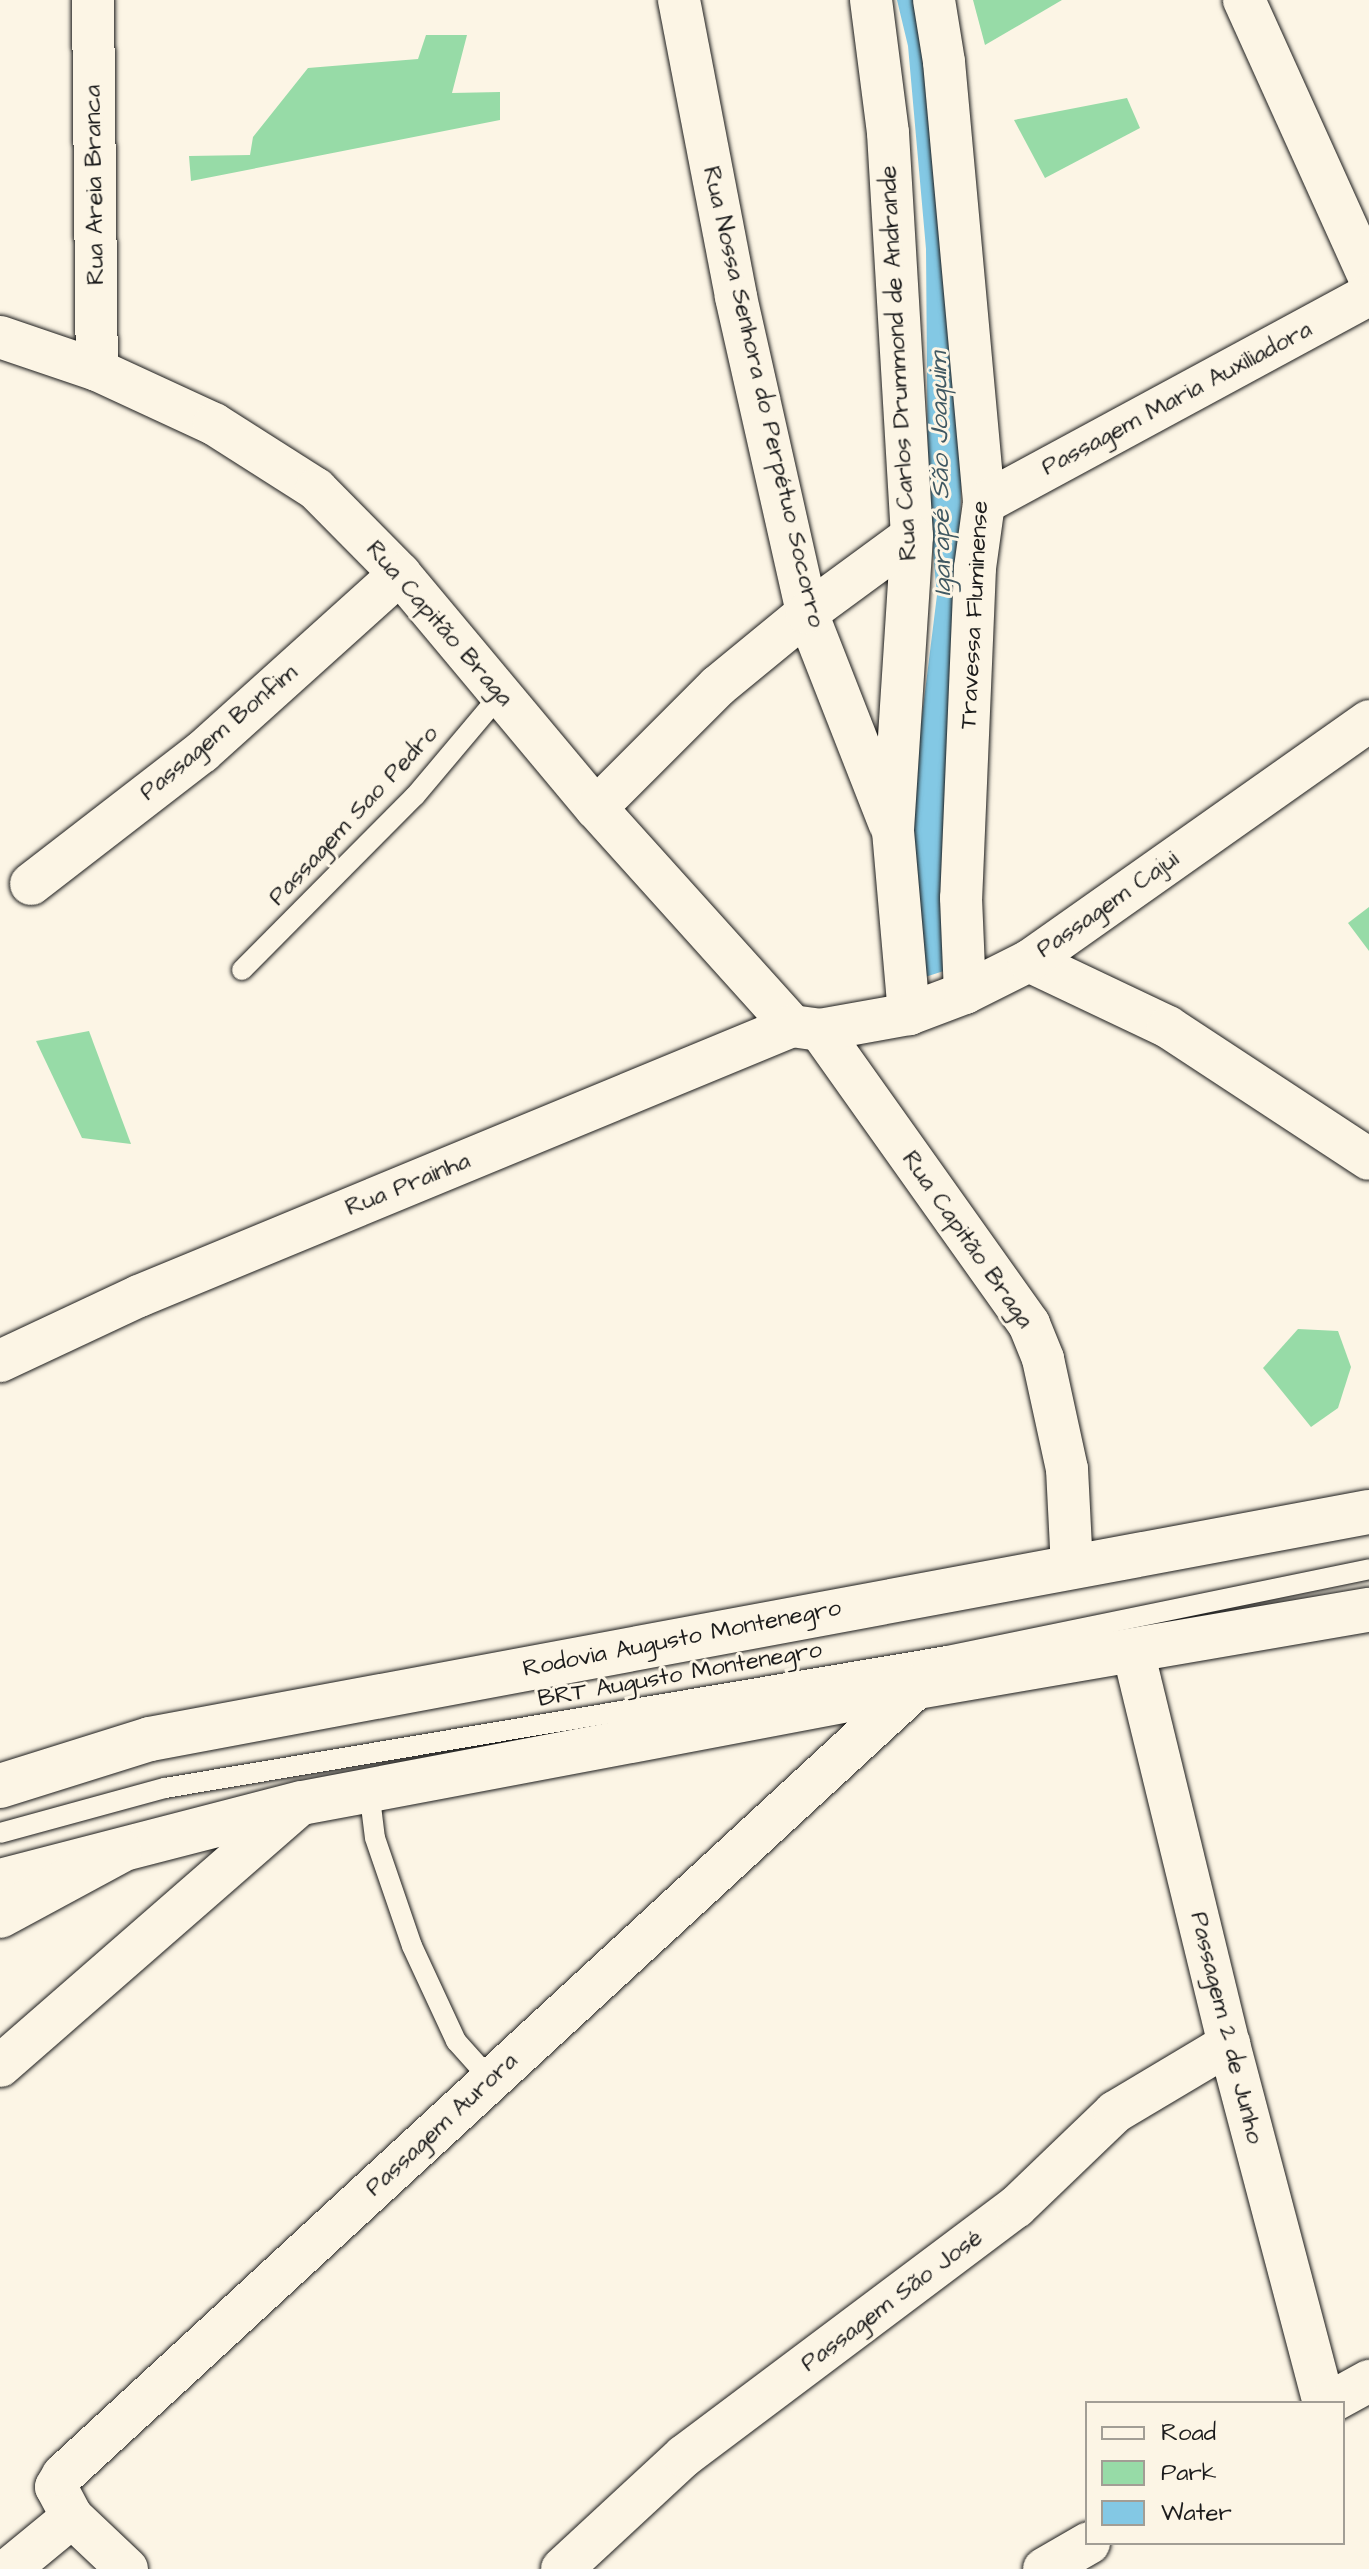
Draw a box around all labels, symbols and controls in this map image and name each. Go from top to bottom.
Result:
street label: Rua Areia Branca [79,85,111,285]
street label: Rua Nossa Senhora do Perpétuo Socorro [696,164,830,630]
street label: Rua Carlos Drummond de Andrande [874,165,924,561]
street label: Passagem Maria Auxiliadora [1037,315,1317,483]
water label: Igarapé São Joaquim [923,352,959,596]
street label: Travessa Fluminense [955,500,995,730]
street label: Rua Capitão Braga [359,536,519,712]
street label: Passagem Bonfim [134,659,304,807]
street label: Passagem Sao Pedro [263,720,445,912]
street label: Passagem Cajui [1031,845,1185,965]
street label: Rua Capitão Braga [895,1146,1039,1334]
street label: Rua Prainha [342,1147,474,1223]
street label: Rodovia Augusto Montenegro [521,1594,843,1684]
street label: BRT Augusto Montenegro [536,1636,824,1714]
street label: Passagem 2 de Junho [1183,1909,1269,2147]
street label: Passagem Aurora [360,2047,524,2203]
street label: Passagem São José [796,2223,988,2379]
legend [1085,2401,1345,2545]
text: Road [1161,2416,1216,2450]
text: Park [1161,2456,1217,2490]
text: Water [1161,2496,1232,2530]

